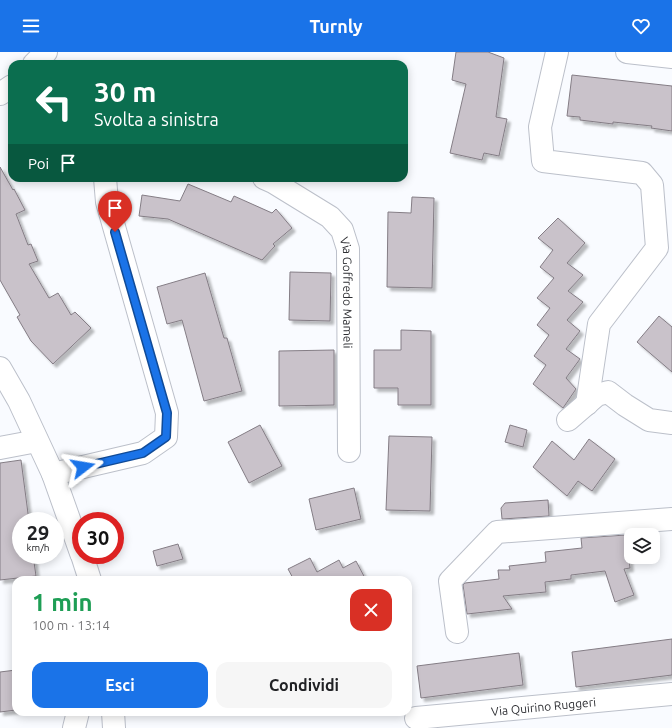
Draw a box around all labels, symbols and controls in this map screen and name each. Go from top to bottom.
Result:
icon: menu [20,15,42,37]
icon: heart [630,15,652,37]
text: Turnly [309,16,363,36]
icon: left [28,76,80,128]
text: 30 m [94,76,156,107]
text: Svolta a sinistra [94,109,219,129]
icon: arrive [57,152,79,174]
text: Poi [28,155,49,172]
pin [98,191,132,232]
icon: arrive [104,197,126,219]
street label: Via Goffredo Mameli [338,235,355,349]
position arrow [62,446,104,488]
speed limit sign: 30 [72,512,124,564]
text: 29 [27,521,49,544]
map controls [624,528,660,564]
button: layers [624,528,660,564]
text: km/h [26,542,50,553]
text: 1 min [32,589,93,616]
button: close [350,589,392,631]
text: 100 m · 13:14 [32,618,110,632]
button: Esci [32,662,208,708]
button: Condividi [216,662,392,708]
street label: Via Quirino Ruggeri [490,695,597,717]

